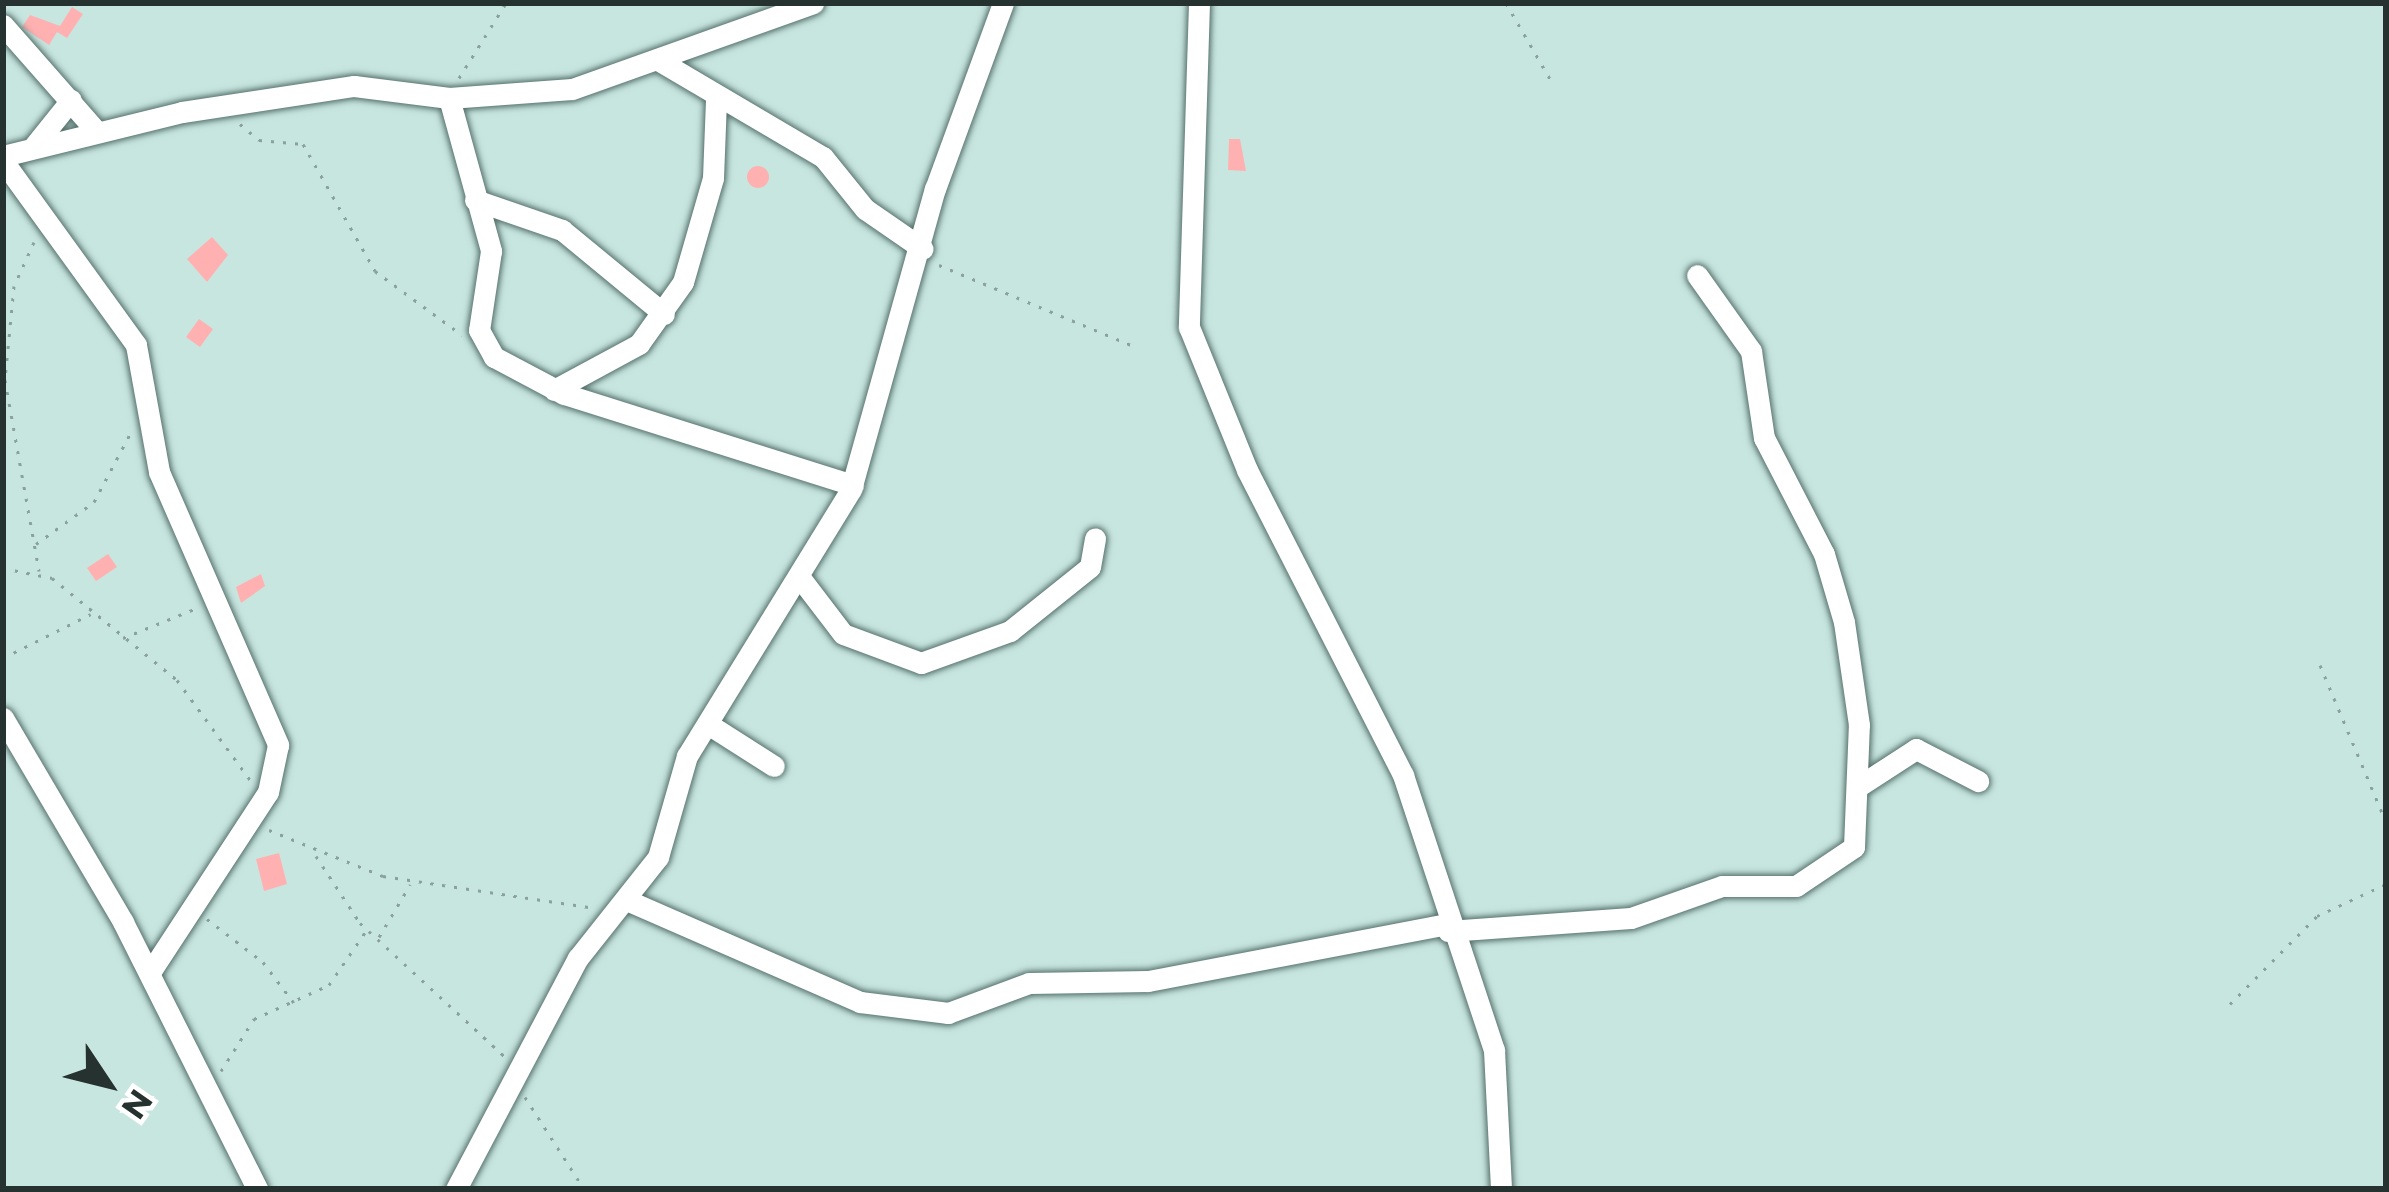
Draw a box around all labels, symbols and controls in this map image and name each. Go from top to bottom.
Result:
north arrow [48,1024,168,1144]
text: N [113,1082,162,1127]

